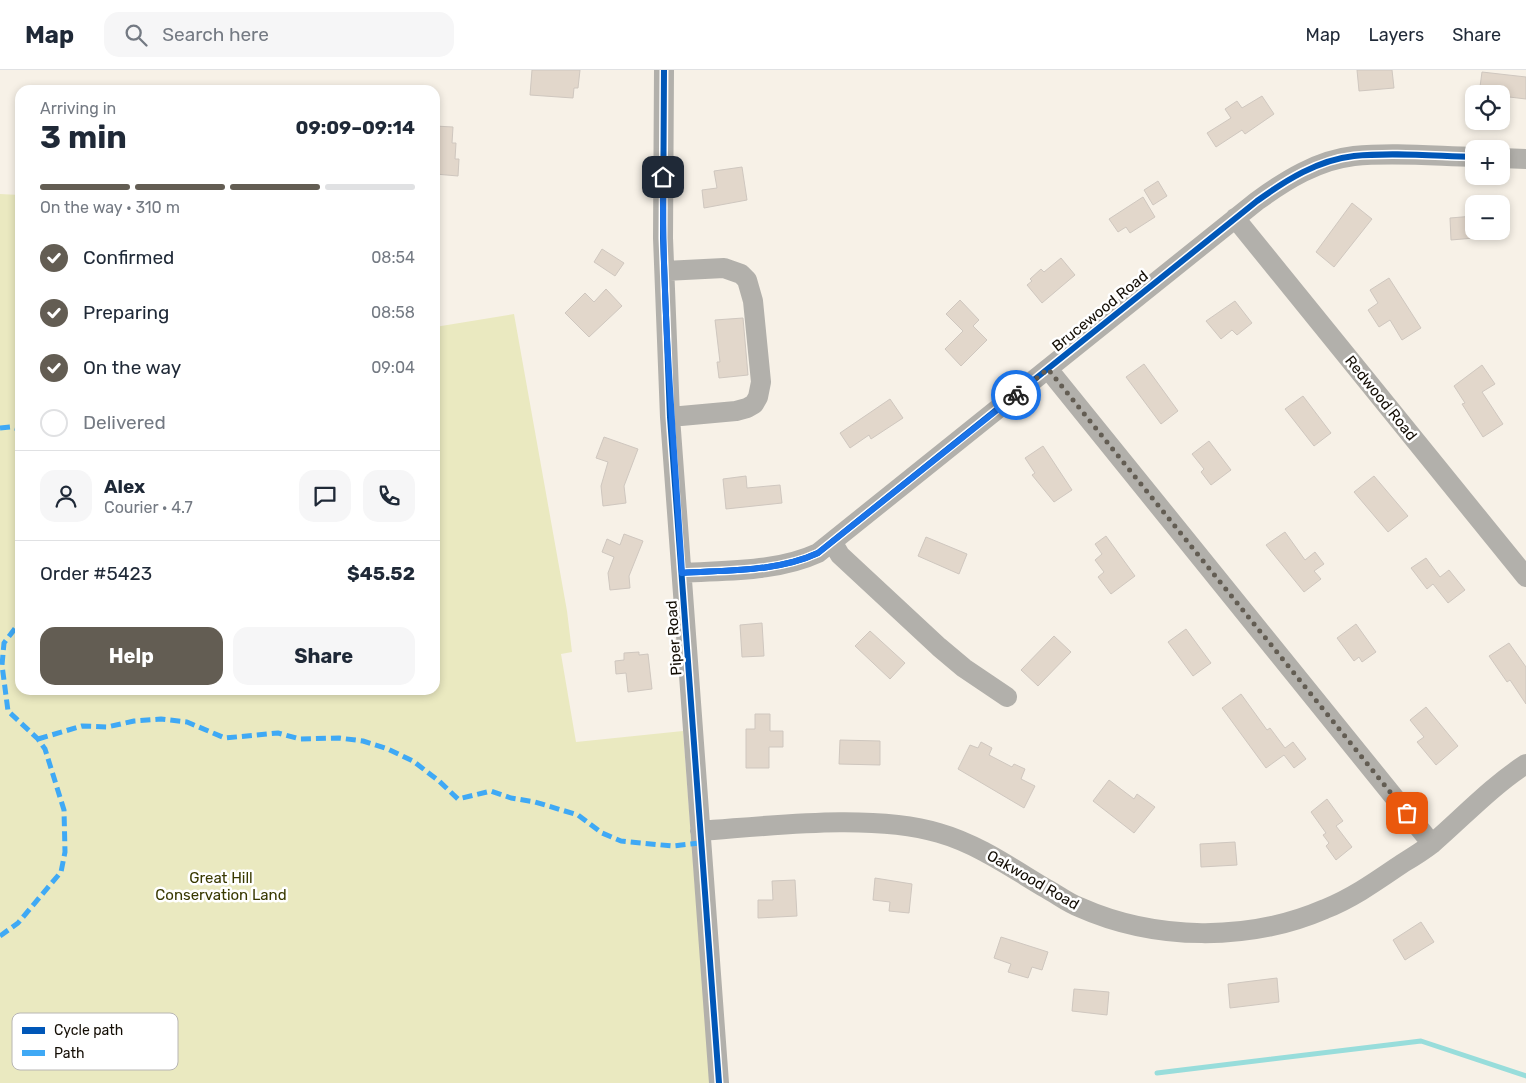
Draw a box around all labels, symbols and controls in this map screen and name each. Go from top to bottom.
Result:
search box [104,12,454,57]
text: Map [25,21,74,49]
icon: search [122,21,150,49]
text: Search here [162,23,269,46]
text: Map [1306,24,1341,46]
text: Layers [1369,24,1424,46]
text: Share [1452,24,1501,46]
map controls [1465,85,1510,240]
button: locate [1465,85,1510,130]
text: Arriving in [40,99,116,118]
text: 09:09–09:14 [296,116,415,139]
text: 3 min [40,118,127,156]
button: + [1465,140,1510,185]
pin [642,156,684,198]
icon: home [649,163,677,191]
button: − [1465,195,1510,240]
text: On the way · 310 m [40,198,180,217]
icon: check [40,244,68,272]
text: Confirmed [83,246,174,269]
text: 08:54 [371,248,415,267]
street label: Brucewood Road [1048,267,1152,355]
icon: check [40,299,68,327]
text: Preparing [83,301,169,324]
text: 08:58 [371,303,415,322]
street label: Redwood Road [1341,352,1421,444]
icon: check [40,354,68,382]
text: On the way [83,356,181,379]
text: 09:04 [371,358,415,377]
courier [991,370,1041,420]
icon: bike [1002,381,1030,409]
text: Delivered [83,411,166,434]
button: person [40,470,92,522]
button: chat [299,470,351,522]
button: phone [363,470,415,522]
text: Alex [104,475,145,498]
text: Courier · 4.7 [104,498,193,517]
text: Order #5423 [40,562,152,585]
text: $45.52 [347,562,415,585]
street label: Piper Road [662,600,686,676]
button: Help [40,627,223,685]
button: Share [233,627,415,685]
pin [1386,792,1428,834]
icon: bag [1393,799,1421,827]
street label: Oakwood Road [984,846,1082,914]
park label: Great Hill Conservation Land [155,869,287,904]
legend [12,1013,178,1070]
text: Cycle path [54,1022,123,1039]
text: Path [54,1045,85,1062]

